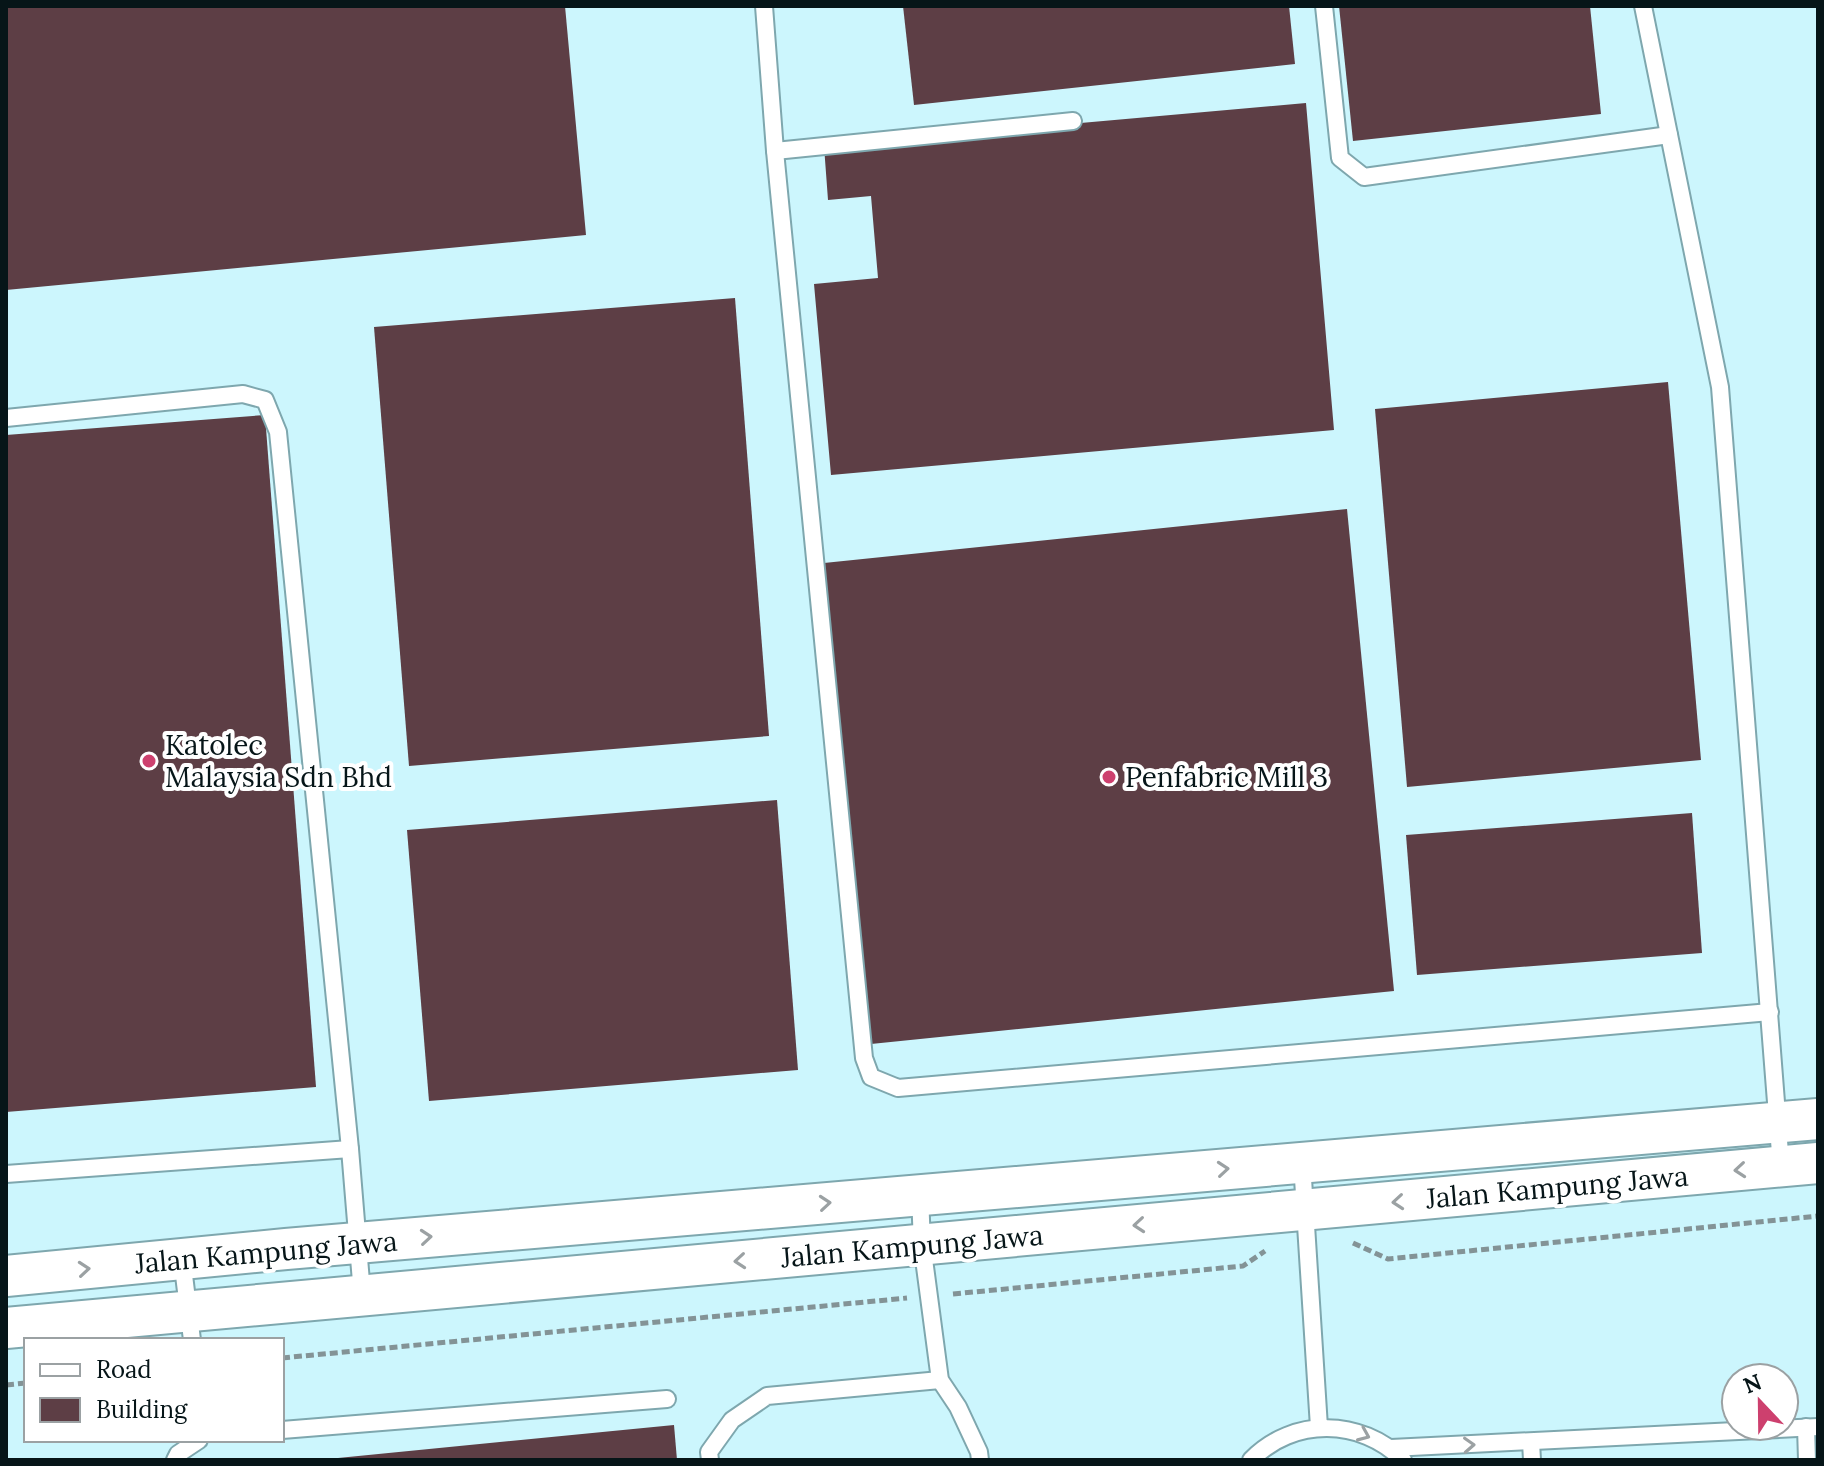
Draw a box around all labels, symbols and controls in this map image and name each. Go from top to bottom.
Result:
place label: Katolec Malaysia Sdn Bhd [165,727,392,795]
marker: Katolec Malaysia Sdn Bhd [140,752,158,770]
place label: Penfabric Mill 3 [1125,759,1328,795]
marker: Penfabric Mill 3 [1100,768,1118,786]
street label: Jalan Kampung Jawa [1423,1158,1690,1216]
one-way arrow [1217,1161,1230,1178]
one-way arrow [1733,1161,1746,1178]
one-way arrow [1391,1193,1404,1210]
one-way arrow [819,1195,832,1212]
one-way arrow [1132,1216,1145,1233]
street label: Jalan Kampung Jawa [778,1217,1045,1275]
street label: Jalan Kampung Jawa [132,1223,399,1281]
one-way arrow [420,1229,433,1246]
one-way arrow [734,1252,747,1269]
one-way arrow [78,1260,91,1277]
legend [24,1338,284,1442]
text: Road [96,1354,152,1385]
north arrow [1720,1362,1800,1442]
text: N [1739,1367,1766,1400]
text: Building [96,1394,188,1425]
one-way arrow [1356,1426,1370,1442]
one-way arrow [1463,1436,1476,1453]

